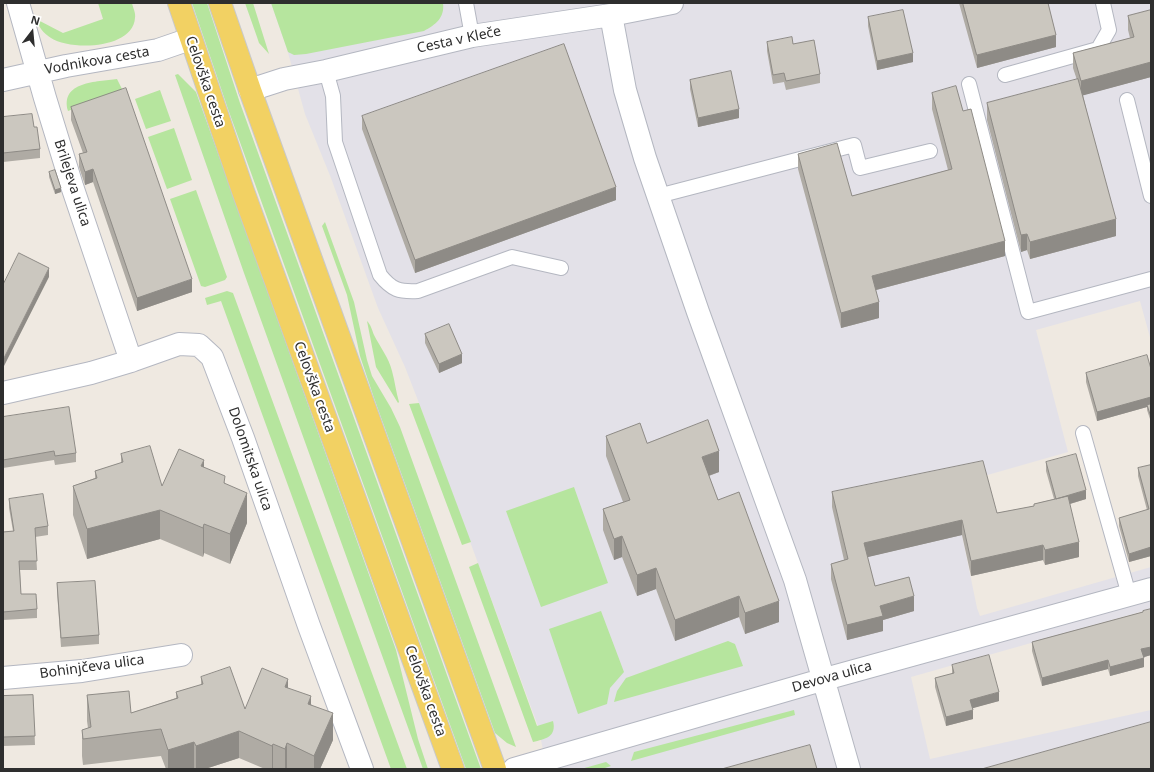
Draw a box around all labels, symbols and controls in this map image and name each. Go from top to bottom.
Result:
north arrow [12,12,52,52]
text: N [29,12,42,28]
street label: Cesta v Kleče [415,23,503,57]
street label: Celovška cesta [182,34,228,130]
street label: Vodnikova cesta [43,44,151,78]
street label: Brilejeva ulica [50,137,94,229]
street label: Celovška cesta [290,339,338,435]
street label: Dolomitska ulica [224,405,276,513]
street label: Celovška cesta [401,643,449,739]
street label: Bohinjčeva ulica [39,651,145,683]
street label: Devova ulica [790,658,874,696]

